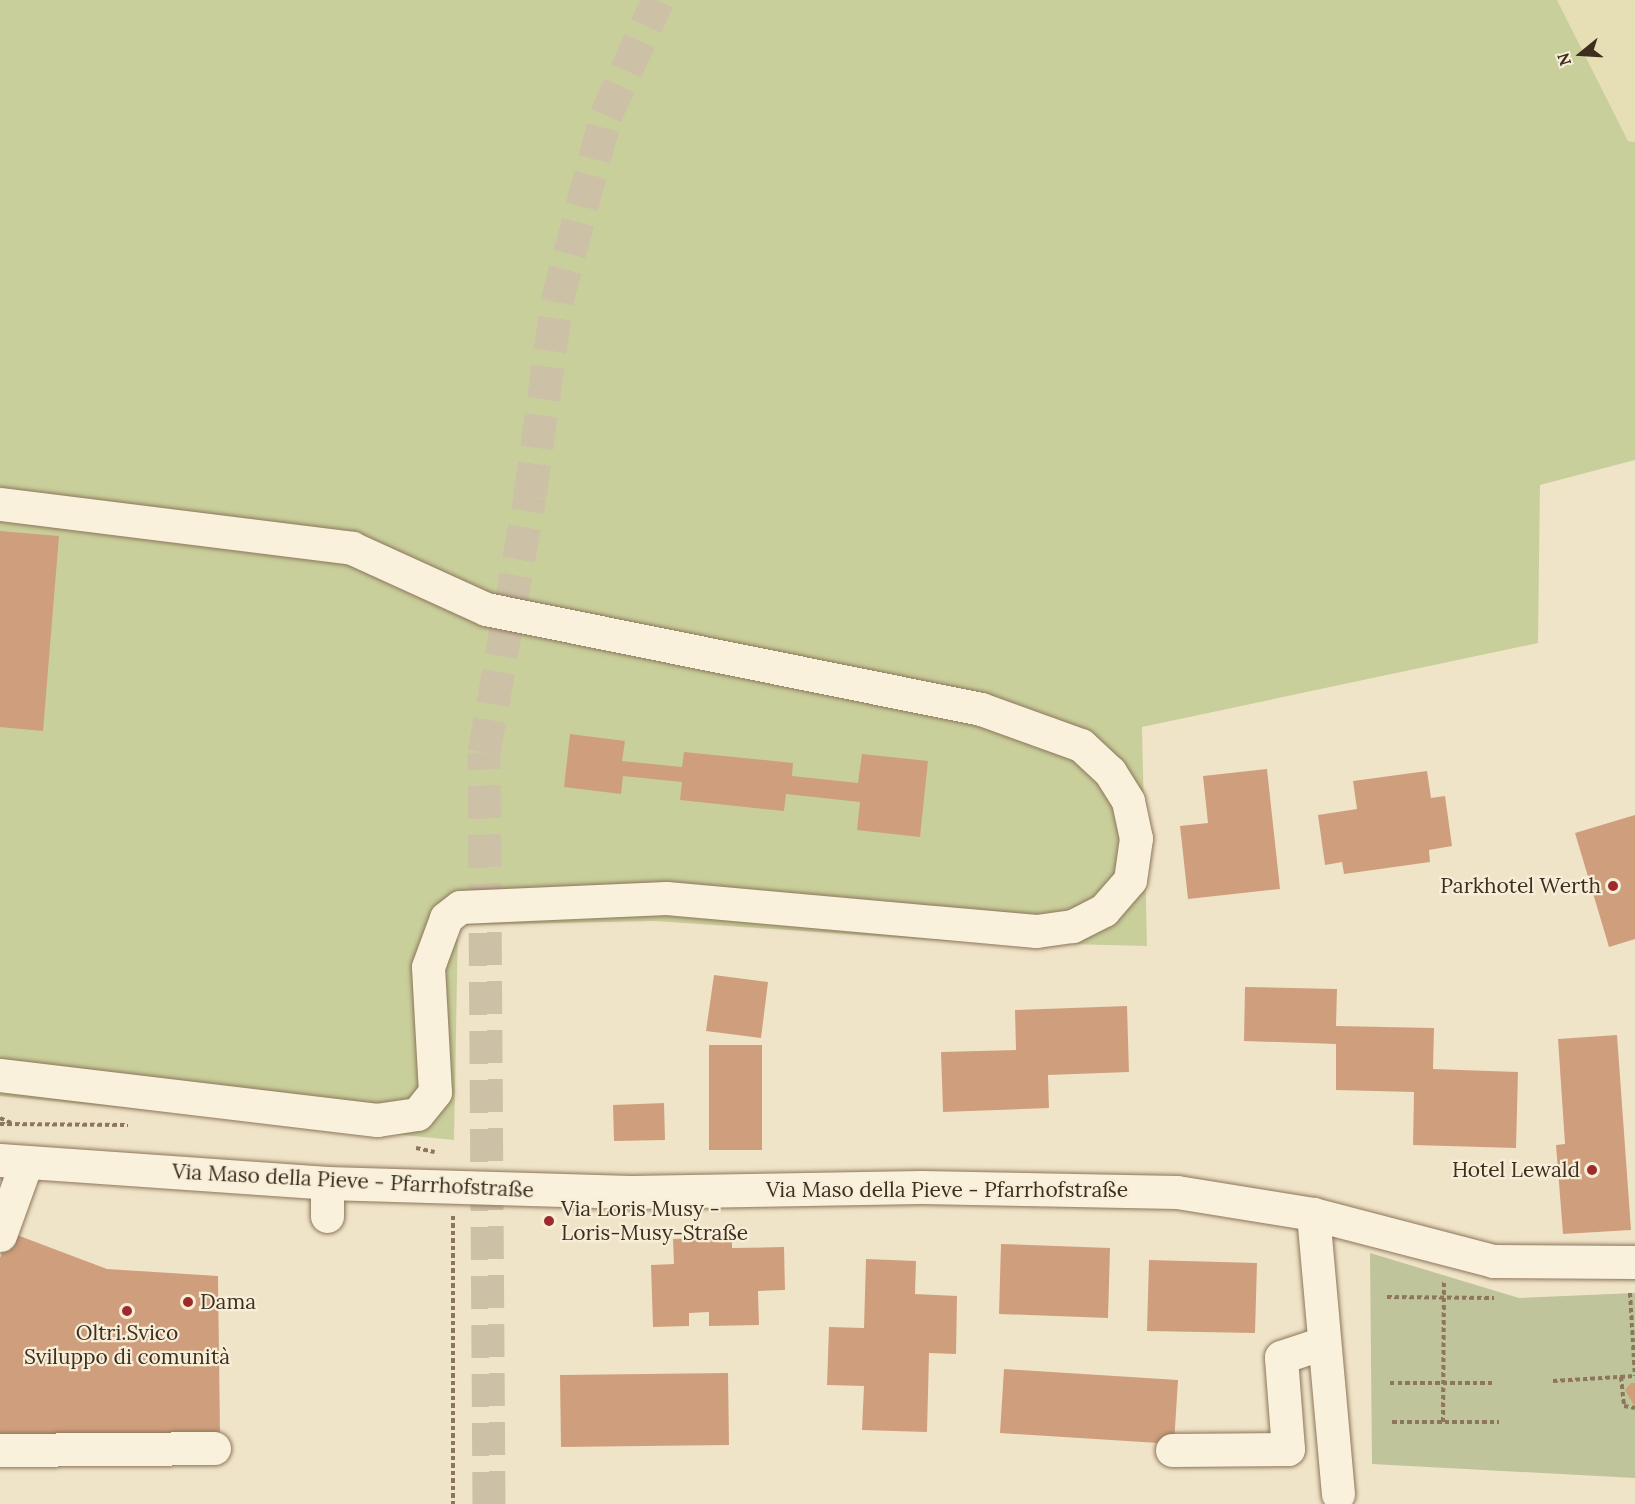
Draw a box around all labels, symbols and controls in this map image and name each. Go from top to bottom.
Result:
north arrow [1551,24,1611,84]
text: N [1552,51,1575,69]
place label: Parkhotel Werth [1440,873,1601,899]
marker: Parkhotel Werth [1606,879,1620,893]
place label: Hotel Lewald [1452,1157,1580,1183]
street label: Via Maso della Pieve - Pfarrhofstraße [172,1159,534,1203]
marker: Hotel Lewald [1585,1163,1599,1177]
street label: Via Maso della Pieve - Pfarrhofstraße [766,1177,1128,1203]
place label: Via Loris Musy - Loris-Musy-Straße [561,1196,748,1246]
marker: Via Loris Musy - Loris-Musy-Straße [542,1214,556,1228]
place label: Dama [200,1289,256,1315]
marker: Dama [181,1295,195,1309]
marker: Oltri.Svico Sviluppo di comunità [120,1304,134,1318]
place label: Oltri.Svico Sviluppo di comunità [24,1320,230,1370]

